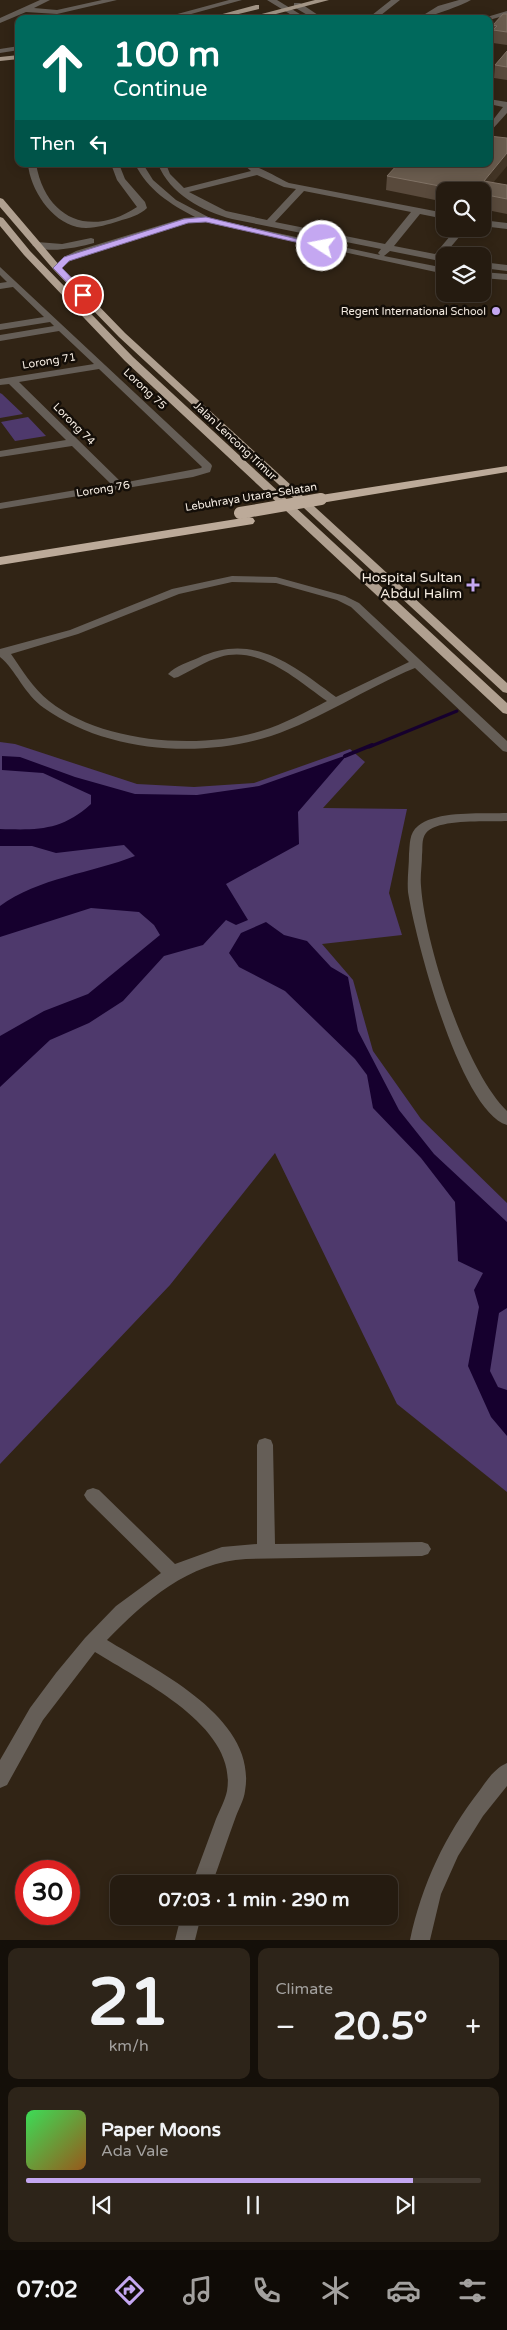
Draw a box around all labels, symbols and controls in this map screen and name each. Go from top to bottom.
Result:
text: 100 m [113,34,220,76]
icon: ahead [30,35,95,100]
text: Continue [113,76,208,102]
icon: left [85,130,113,158]
text: Then [30,133,75,155]
map controls [436,182,491,302]
button: search [436,182,491,237]
position arrow [295,219,347,271]
button: layers [436,247,491,302]
pin [62,274,104,316]
icon: arrive [69,281,97,309]
place label: Regent International School [341,305,486,318]
marker: Regent International School [490,305,502,317]
street label: Lorong 71 [21,350,77,372]
street label: Lorong 75 [121,366,169,412]
street label: Jalan Lencong Timur [191,399,280,483]
street label: Lorong 74 [50,400,98,448]
street label: Lorong 76 [75,478,131,500]
street label: Lebuhraya Utara–Selatan [184,480,318,514]
place label: Hospital Sultan Abdul Halim [361,569,462,602]
marker: Hospital Sultan Abdul Halim [466,578,480,592]
speed limit sign: 30 [15,1860,80,1925]
text: 07:03 · 1 min · 290 m [158,1889,350,1911]
text: 21 [88,1964,170,2043]
text: Climate [276,1979,333,1999]
text: 20.5° [333,2004,428,2050]
text: − [276,2010,295,2044]
text: + [465,2010,481,2044]
text: km/h [109,2036,149,2056]
text: Paper Moons [101,2119,221,2141]
text: Ada Vale [101,2141,168,2161]
icon: previous [88,2191,116,2219]
icon: pause [239,2191,267,2219]
icon: next [391,2191,419,2219]
icon: directions [112,2273,147,2308]
icon: music [180,2273,215,2308]
icon: phone [249,2273,284,2308]
icon: climate [318,2273,353,2308]
icon: car [386,2273,421,2308]
icon: filters [455,2273,490,2308]
text: 07:02 [17,2277,78,2303]

